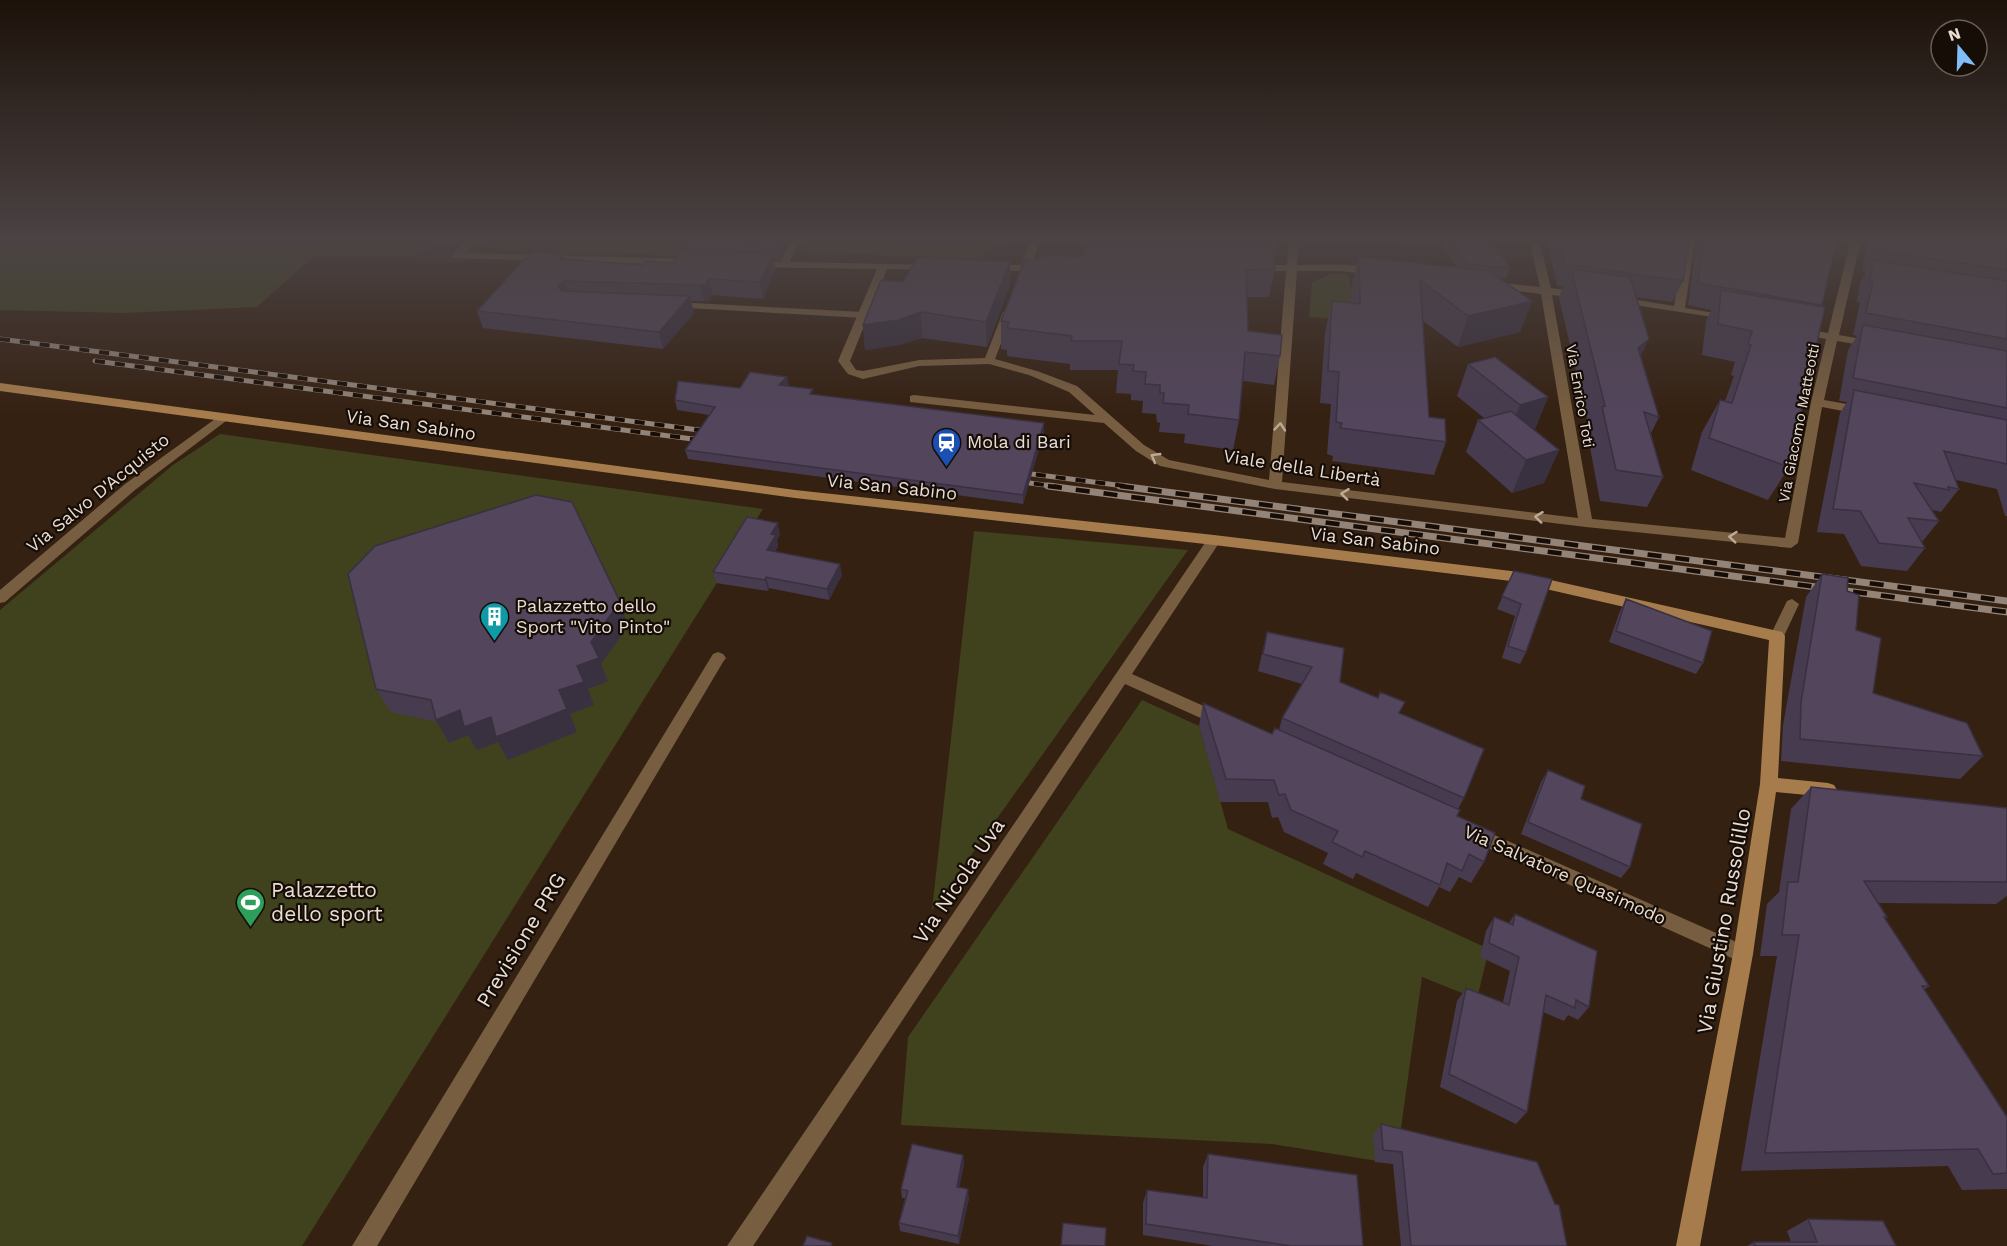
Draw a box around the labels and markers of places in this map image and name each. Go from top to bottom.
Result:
station icon: Mola di Bari [930,426,962,468]
place label: Mola di Bari [967,431,1071,452]
place label: Palazzetto dello Sport "Vito Pinto" [516,595,670,637]
building icon: Palazzetto dello Sport "Vito Pinto" [479,600,511,642]
place label: Palazzetto dello sport [271,877,383,926]
sports icon: Palazzetto dello sport [234,886,266,928]

